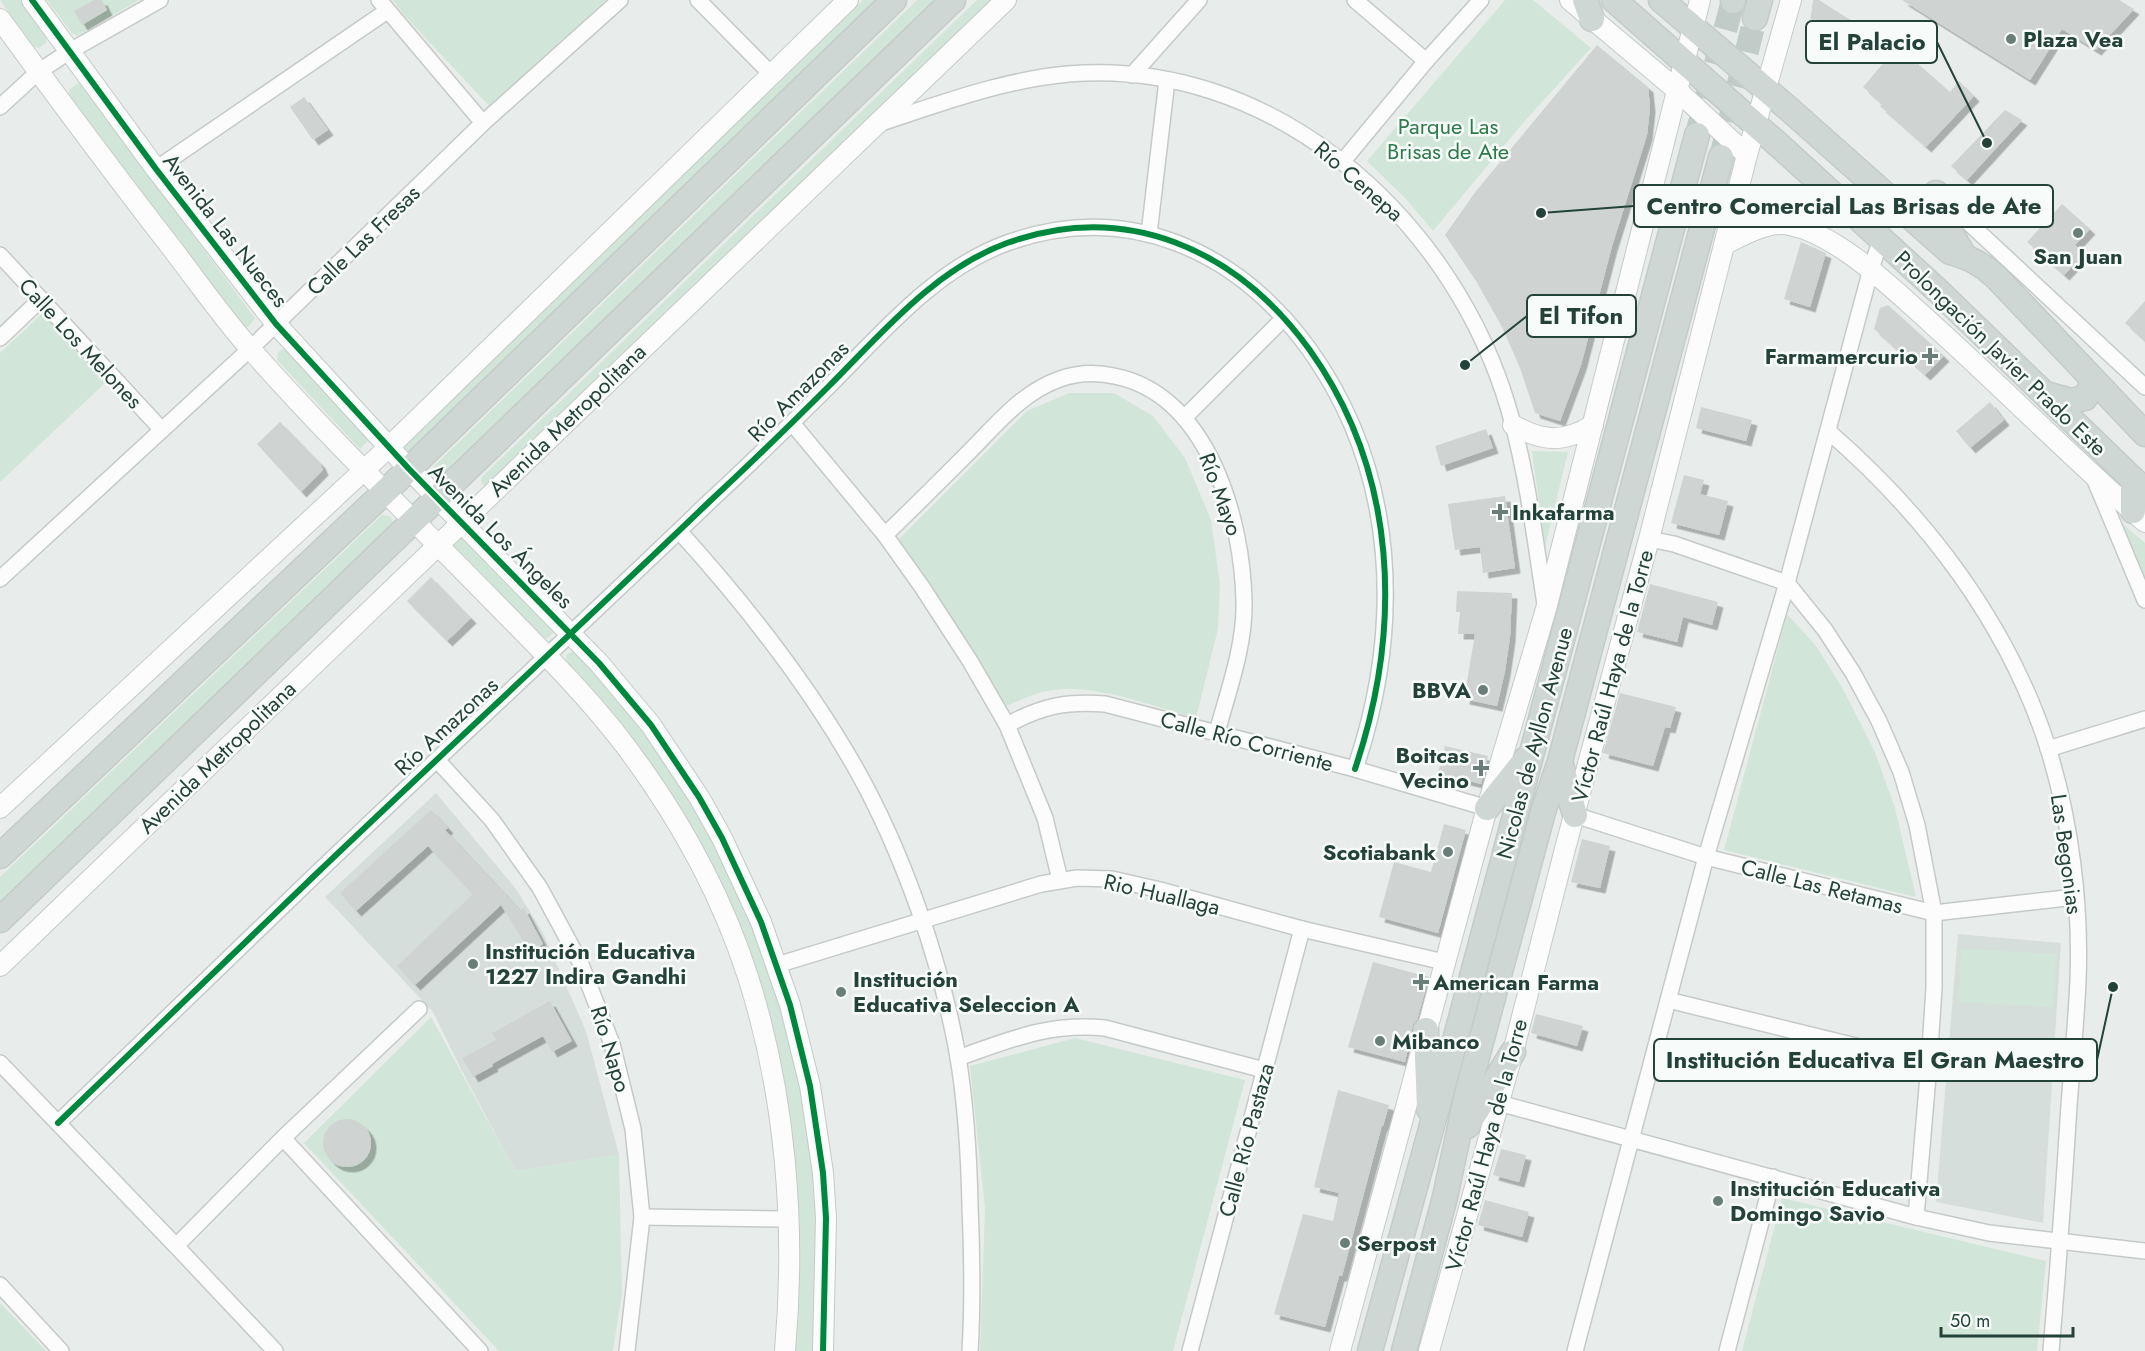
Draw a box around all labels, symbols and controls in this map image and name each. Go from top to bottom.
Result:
callout: El Palacio [1806,21,1937,63]
place label: Plaza Vea [2023,23,2123,55]
text: El Palacio [1818,24,1926,59]
marker: Plaza Vea [2004,32,2018,46]
park label: Parque Las Brisas de Ate [1387,110,1509,167]
street label: Río Cenepa [1307,133,1411,229]
street label: Avenida Las Nueces [156,146,296,314]
street label: Calle Las Fresas [299,177,427,303]
callout: Centro Comercial Las Brisas de Ate [1634,185,2053,227]
text: Centro Comercial Las Brisas de Ate [1647,188,2041,223]
marker: San Juan [2071,226,2085,240]
place label: San Juan [2033,240,2123,272]
street label: Prolongación Javier Prado Este [1888,243,2114,463]
street label: Calle Los Melones [12,270,150,416]
callout: El Tifon [1527,295,1636,337]
text: El Tifon [1539,298,1623,333]
street label: Río Amazonas [740,333,856,449]
street label: Avenida Metropolitana [481,336,653,504]
place label: Farmamercurio [1765,340,1918,372]
marker: Farmamercurio [1923,349,1937,363]
street label: Río Mayo [1191,448,1251,540]
street label: Avenida Los Ángeles [421,456,581,616]
place label: Inkafarma [1512,496,1615,528]
marker: Inkafarma [1493,505,1507,519]
street label: Víctor Raúl Haya de la Torre [1563,546,1661,806]
street label: Nicolas de Ayllon Avenue [1488,624,1580,862]
street label: Río Amazonas [387,669,505,783]
street label: Avenida Metropolitana [131,673,303,841]
place label: BBVA [1412,674,1472,706]
marker: BBVA [1476,683,1490,697]
street label: Calle Río Corriente [1157,703,1337,779]
place label: Boitcas Vecino [1396,739,1469,796]
marker: Boitcas Vecino [1474,761,1488,775]
street label: Las Begonias [2043,792,2091,916]
place label: Scotiabank [1323,836,1436,868]
marker: Scotiabank [1441,845,1455,859]
street label: Calle Las Retamas [1738,850,1906,922]
street label: Rio Huallaga [1101,865,1223,923]
place label: Institución Educativa 1227 Indira Gandhi [485,935,695,992]
marker: Institución Educativa 1227 Indira Gandhi [466,957,480,971]
place label: Institución Educativa Seleccion A [853,963,1080,1020]
place label: American Farma [1432,966,1599,998]
marker: American Farma [1414,975,1428,989]
marker: Institución Educativa Seleccion A [834,985,848,999]
street label: Río Napo [583,1002,639,1096]
street label: Víctor Raúl Haya de la Torre [1437,1015,1535,1275]
place label: Mibanco [1392,1025,1480,1057]
marker: Mibanco [1373,1034,1387,1048]
callout: Institución Educativa El Gran Maestro [1654,1039,2097,1081]
text: Institución Educativa El Gran Maestro [1666,1042,2084,1077]
street label: Calle Río Pastaza [1210,1060,1282,1220]
place label: Institución Educativa Domingo Savio [1730,1172,1940,1229]
marker: Institución Educativa Domingo Savio [1711,1194,1725,1208]
place label: Serpost [1357,1227,1436,1259]
marker: Serpost [1338,1236,1352,1250]
scale bar [1941,1300,2073,1338]
text: 50 m [1950,1308,1990,1334]

